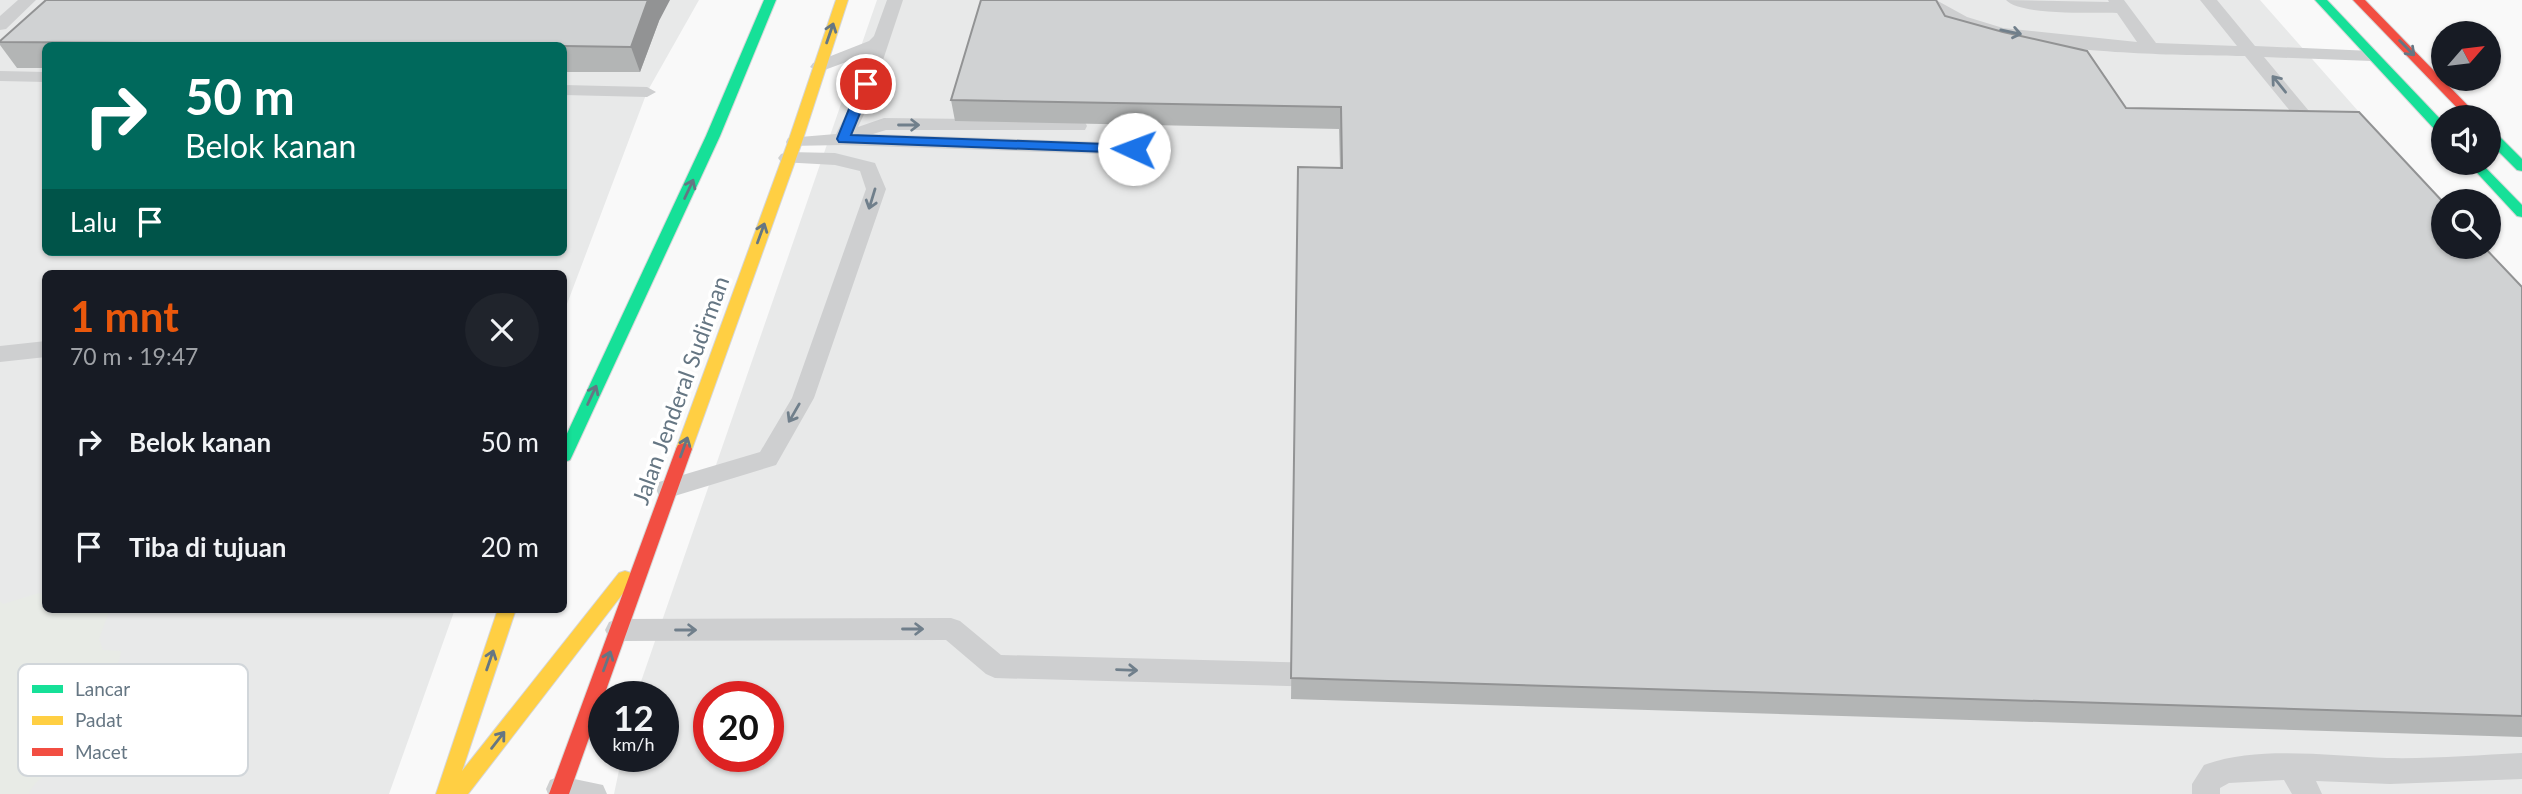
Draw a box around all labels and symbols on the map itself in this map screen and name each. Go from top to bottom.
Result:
north arrow [2431,21,2501,91]
one-way arrow [825,23,837,45]
one-way arrow [1999,26,2022,40]
one-way arrow [2398,40,2415,57]
pin [836,54,896,114]
one-way arrow [2271,76,2286,94]
position arrow [1097,112,1171,186]
one-way arrow [897,118,920,131]
one-way arrow [683,179,696,200]
one-way arrow [864,188,877,210]
one-way arrow [756,222,768,244]
street label: Jalan Jenderal Sudirman [626,272,734,508]
one-way arrow [586,385,600,406]
one-way arrow [787,403,801,423]
one-way arrow [679,436,691,458]
one-way arrow [902,622,925,636]
one-way arrow [674,623,697,637]
one-way arrow [485,649,497,671]
one-way arrow [601,650,614,672]
one-way arrow [1115,663,1138,676]
legend [18,664,248,776]
text: Lancar [75,677,130,700]
speed limit sign: 20 [693,681,784,772]
text: Padat [75,708,123,731]
one-way arrow [490,731,505,749]
text: Macet [75,740,128,763]

